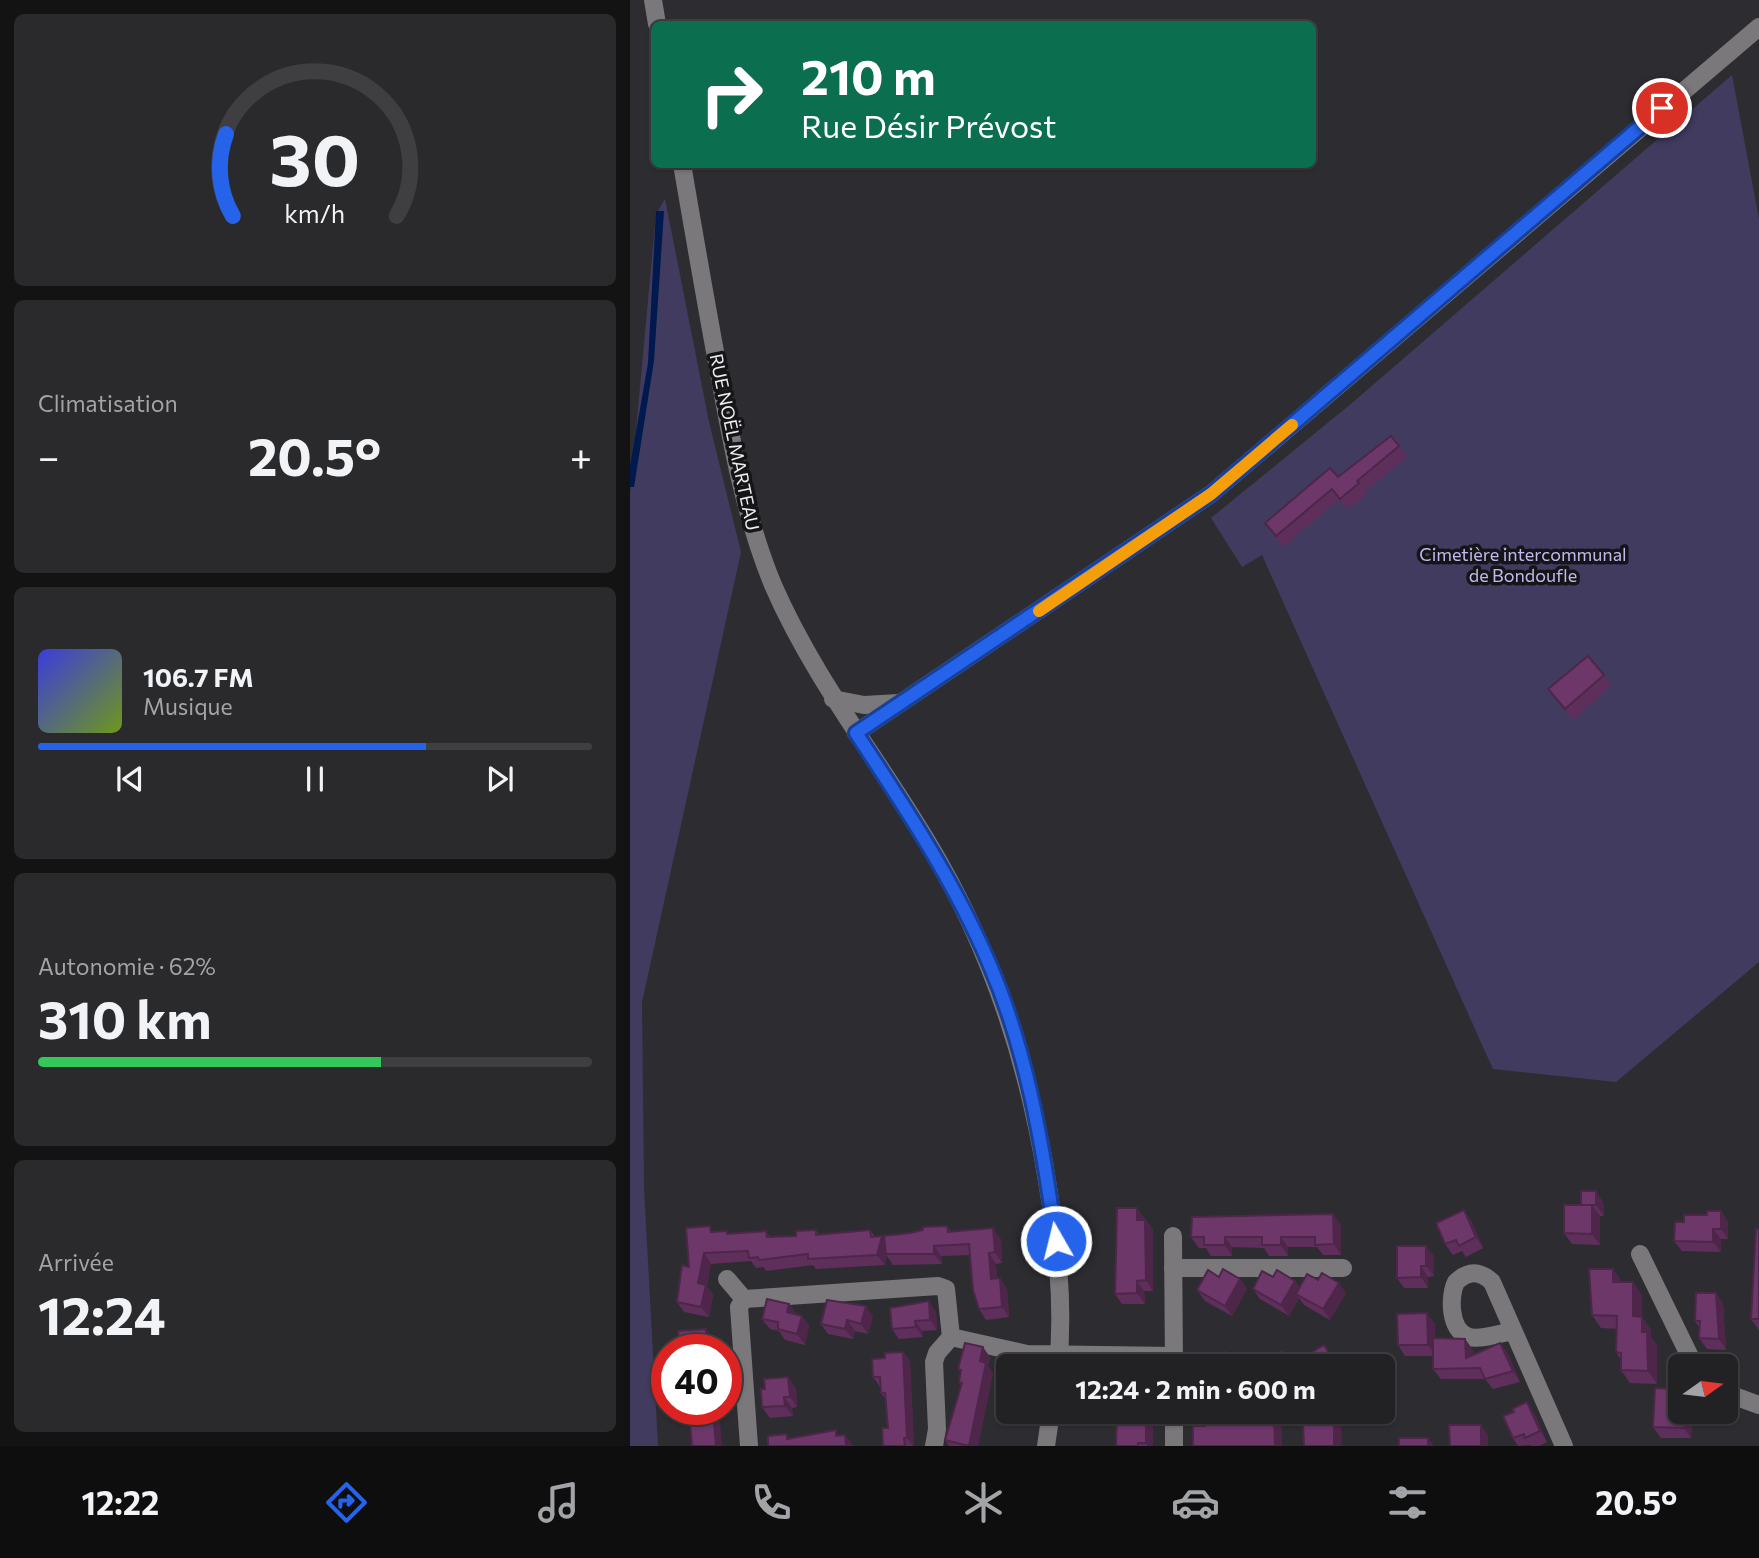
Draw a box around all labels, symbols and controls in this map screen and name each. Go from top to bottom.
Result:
text: 210 m [801,45,936,105]
icon: right [686,49,777,140]
pin [1632,78,1692,138]
icon: arrive [1643,89,1681,127]
text: Rue Désir Prévost [801,105,1056,145]
text: 30 [270,113,360,202]
text: km/h [285,198,345,228]
street label: RUE NOËL MARTEAU [705,352,765,532]
text: Climatisation [38,389,178,417]
text: 20.5° [248,423,381,487]
text: − [38,432,60,479]
text: + [570,432,592,479]
park label: Cimetière intercommunal de Bondoufle [1419,543,1627,586]
text: 106.7 FM [143,661,254,692]
text: Musique [143,692,233,720]
icon: previous [111,760,149,798]
icon: pause [296,760,334,798]
icon: next [481,760,519,798]
text: Autonomie · 62% [38,952,216,980]
text: 310 km [38,986,212,1050]
position arrow [1019,1204,1093,1278]
text: Arrivée [38,1248,114,1276]
text: 12:24 [38,1282,166,1346]
speed limit sign: 40 [651,1334,742,1425]
north arrow [1668,1354,1738,1424]
map controls [1668,1354,1738,1424]
text: 12:24 · 2 min · 600 m [1075,1373,1316,1404]
icon: directions [322,1478,371,1527]
icon: music [534,1478,583,1527]
icon: phone [747,1478,796,1527]
icon: climate [959,1478,1008,1527]
icon: car [1171,1478,1220,1527]
icon: filters [1383,1478,1432,1527]
text: 12:22 [82,1482,159,1522]
text: 20.5° [1595,1482,1677,1522]

